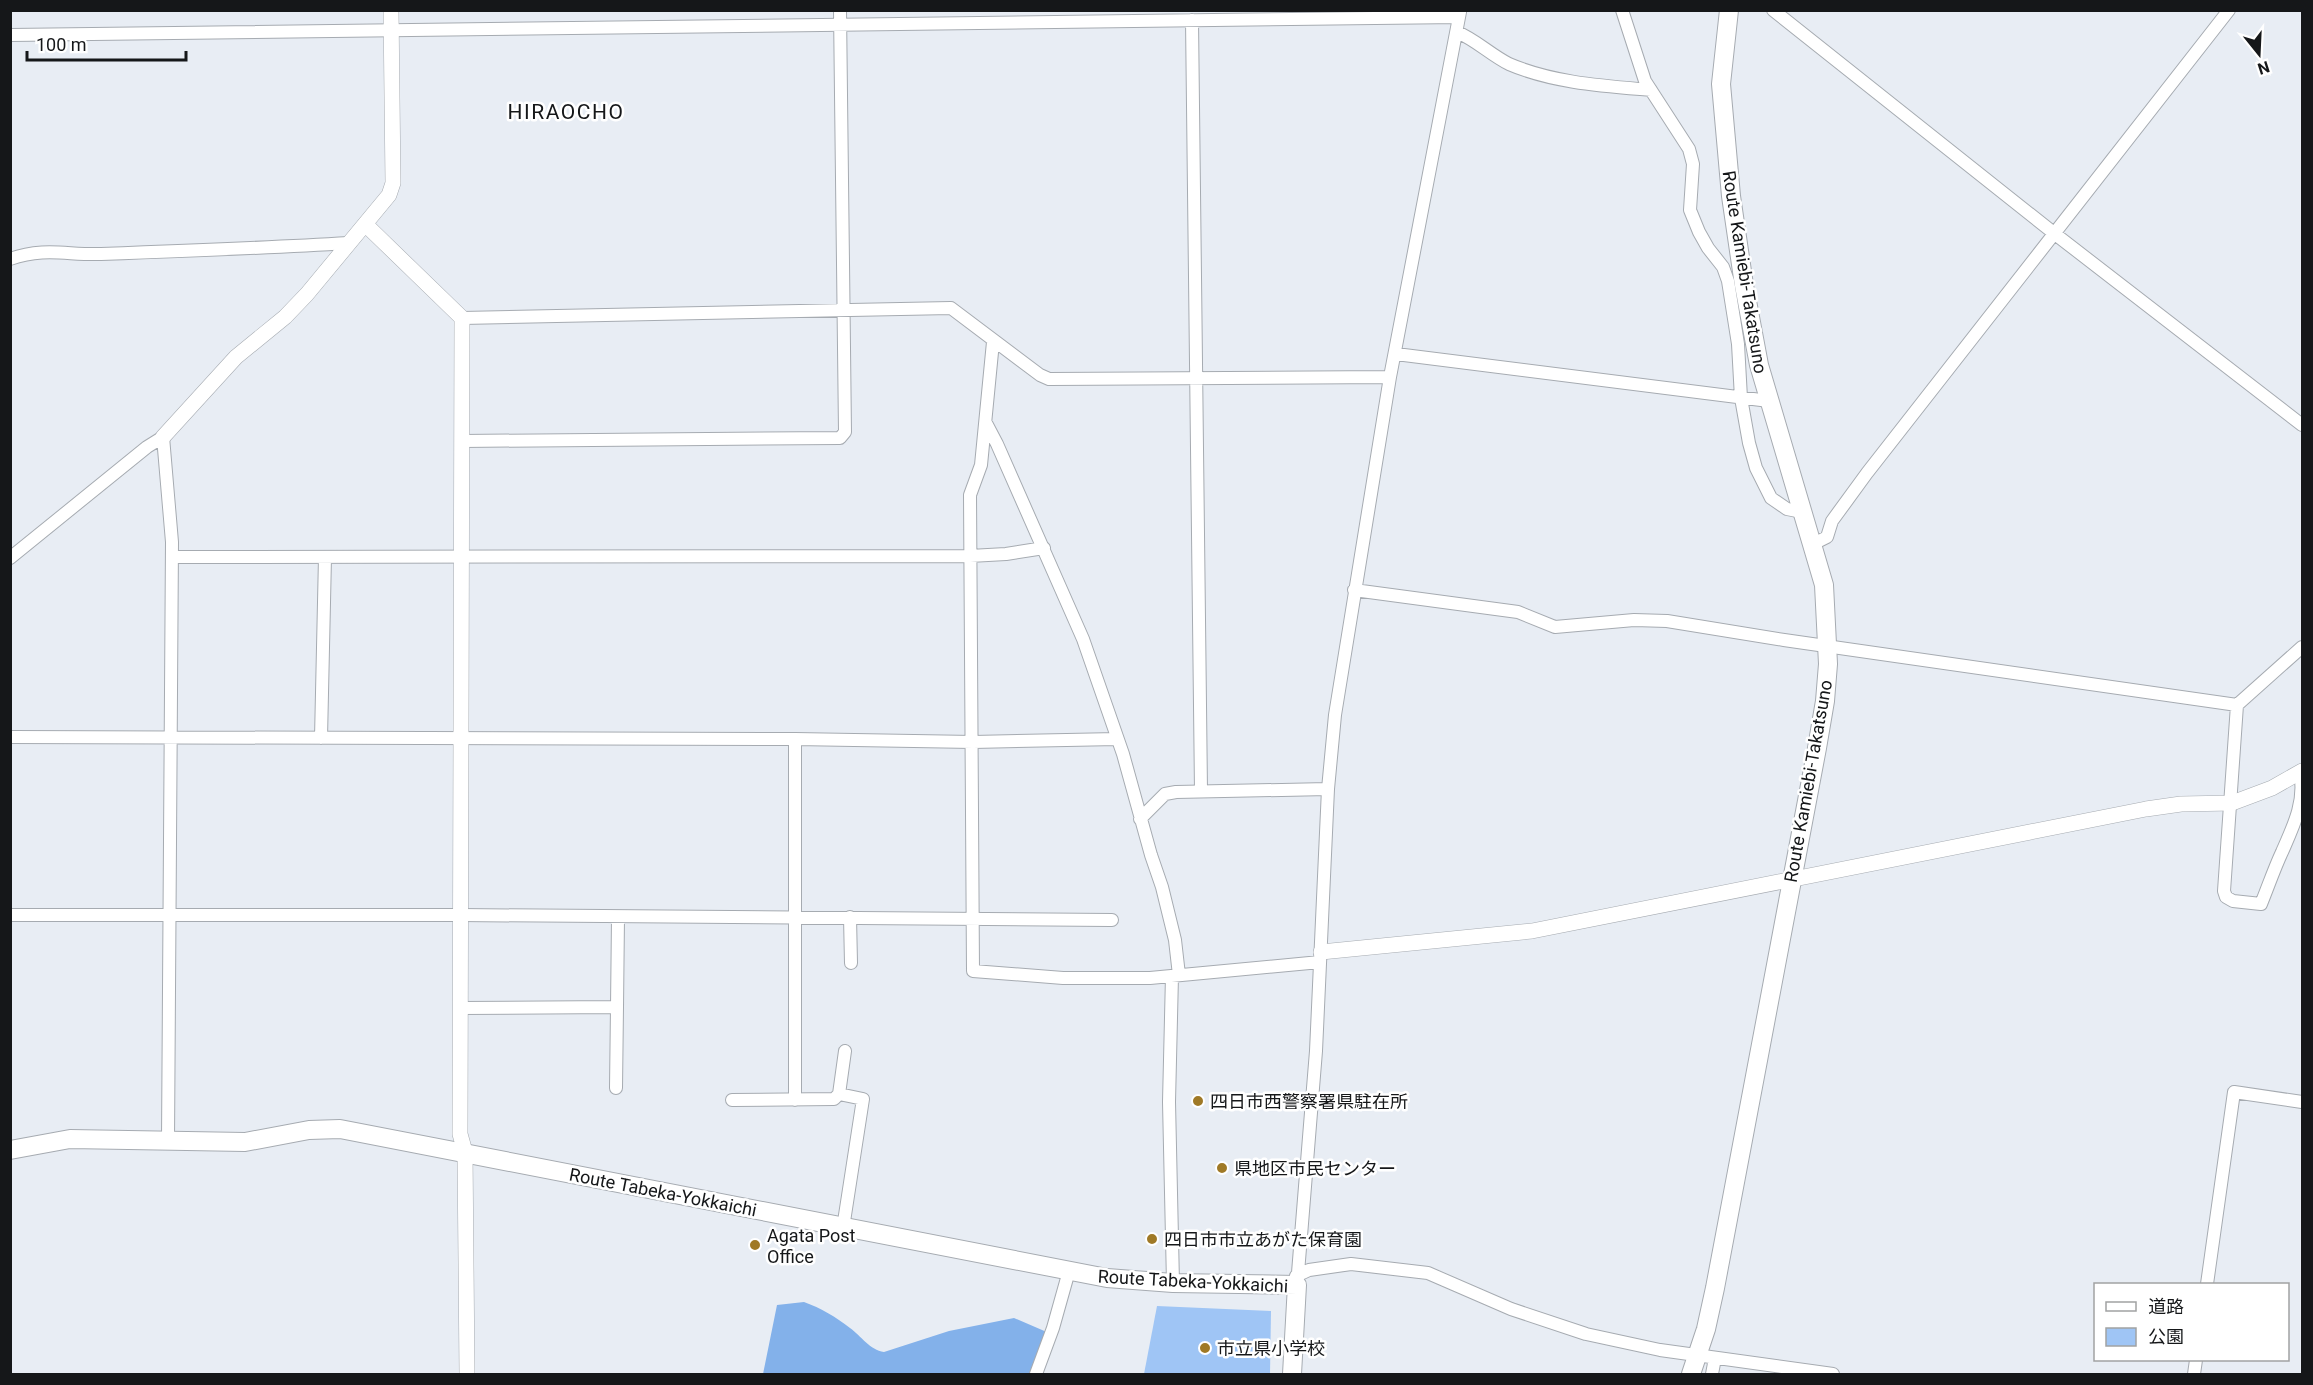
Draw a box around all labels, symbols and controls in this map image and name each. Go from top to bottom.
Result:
scale bar [27,24,186,62]
north arrow [2229,24,2289,84]
text: 100 m [36,34,87,55]
text: N [2255,57,2272,79]
district label: HIRAOCHO [508,100,624,124]
street label: Route Kamiebi-Takatsuno [1719,169,1771,375]
street label: Route Kamiebi-Takatsuno [1780,678,1836,884]
place label: 四日市西警察署県駐在所 [1210,1091,1408,1112]
marker: 四日市西警察署県駐在所 [1191,1094,1205,1108]
place label: 県地区市民センター [1234,1158,1396,1179]
marker: 県地区市民センター [1215,1161,1229,1175]
street label: Route Tabeka-Yokkaichi [567,1164,759,1220]
place label: Agata Post Office [767,1225,856,1267]
place label: 四日市市立あがた保育園 [1164,1229,1362,1250]
marker: 四日市市立あがた保育園 [1145,1232,1159,1246]
marker: Agata Post Office [748,1238,762,1252]
street label: Route Tabeka-Yokkaichi [1097,1266,1289,1296]
legend [2094,1283,2289,1361]
text: 道路 [2148,1296,2184,1317]
text: 公園 [2148,1326,2184,1347]
place label: 市立県小学校 [1217,1338,1325,1359]
marker: 市立県小学校 [1198,1341,1212,1355]

